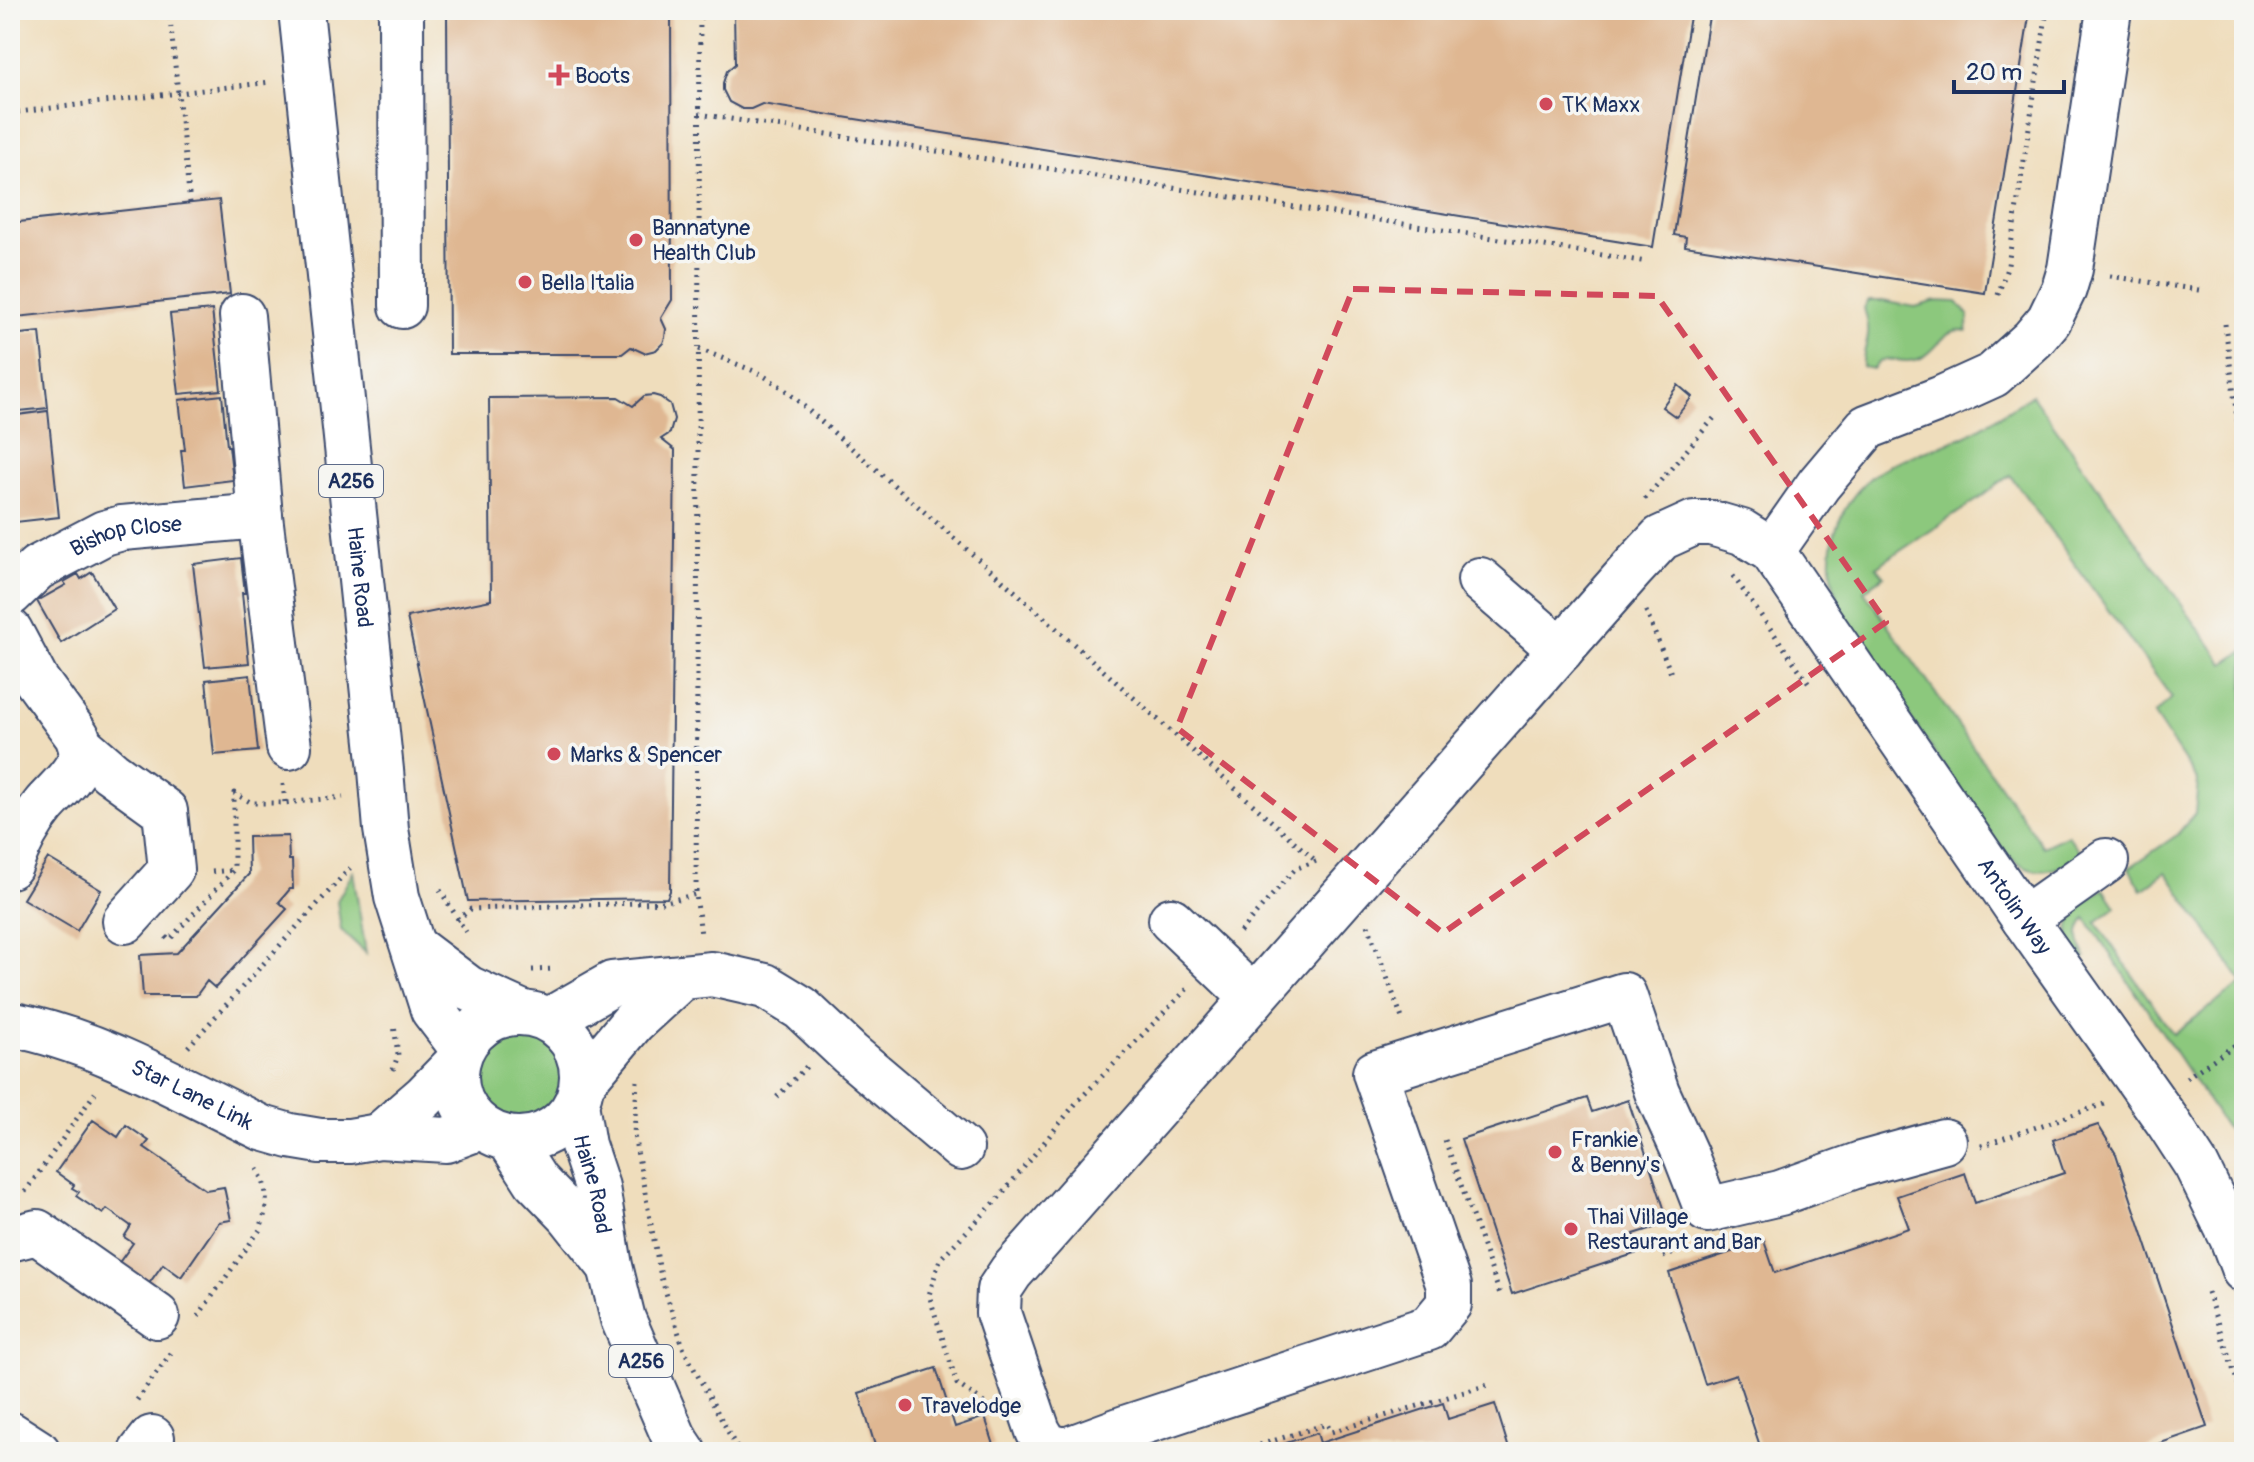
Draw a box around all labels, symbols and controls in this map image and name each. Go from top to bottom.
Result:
scale bar [1954,44,2064,94]
text: 20 m [1966,58,2022,87]
place label: Boots [575,62,630,90]
marker: Boots [550,66,568,84]
place label: TK Maxx [1562,91,1640,119]
marker: TK Maxx [1537,95,1555,113]
place label: Bannatyne Health Club [652,214,756,267]
marker: Bannatyne Health Club [627,231,645,249]
place label: Bella Italia [541,269,634,297]
marker: Bella Italia [516,273,534,291]
road number: A256 [319,465,383,497]
street label: Bishop Close [66,510,183,563]
street label: Haine Road [340,525,379,629]
place label: Marks & Spencer [570,741,722,769]
marker: Marks & Spencer [545,745,563,763]
street label: Antolin Way [1971,852,2058,960]
street label: Star Lane Link [127,1053,258,1137]
place label: Frankie & Benny's [1571,1126,1660,1179]
street label: Haine Road [566,1133,617,1236]
marker: Frankie & Benny's [1546,1143,1564,1161]
place label: Thai Village Restaurant and Bar [1587,1203,1762,1256]
marker: Thai Village Restaurant and Bar [1562,1220,1580,1238]
road number: A256 [609,1345,673,1377]
place label: Travelodge [921,1392,1021,1420]
marker: Travelodge [896,1396,914,1414]

